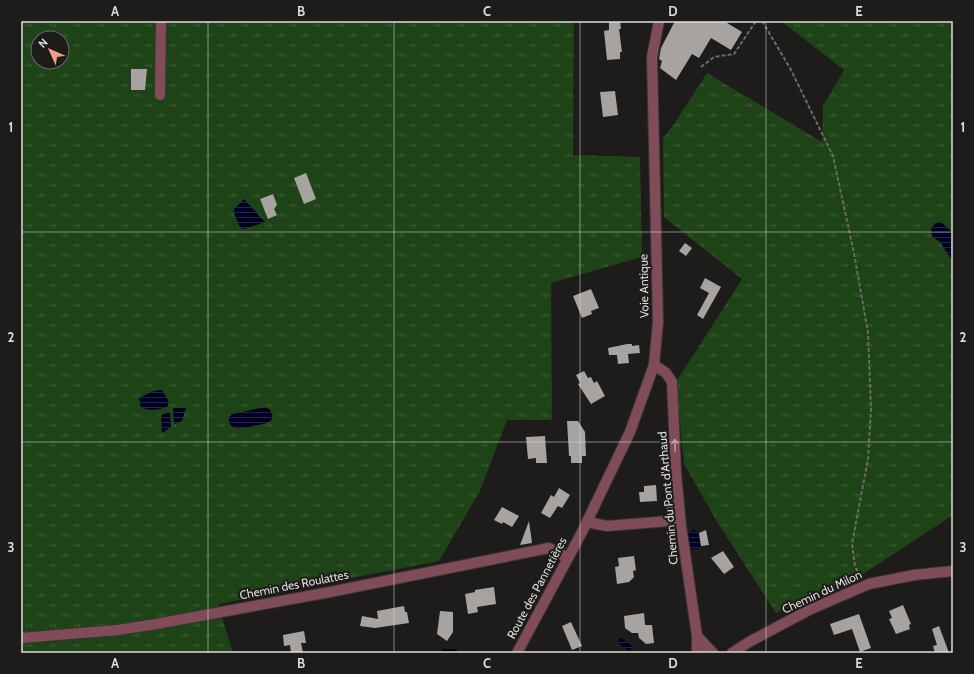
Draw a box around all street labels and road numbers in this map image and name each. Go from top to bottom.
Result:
street label: Voie Antique [635,254,652,318]
street label: Chemin du Pont d'Arthaud [654,431,681,565]
street label: Route des Pannetières [503,534,570,641]
street label: Chemin du Milon [779,566,864,617]
street label: Chemin des Roulattes [238,567,350,602]

